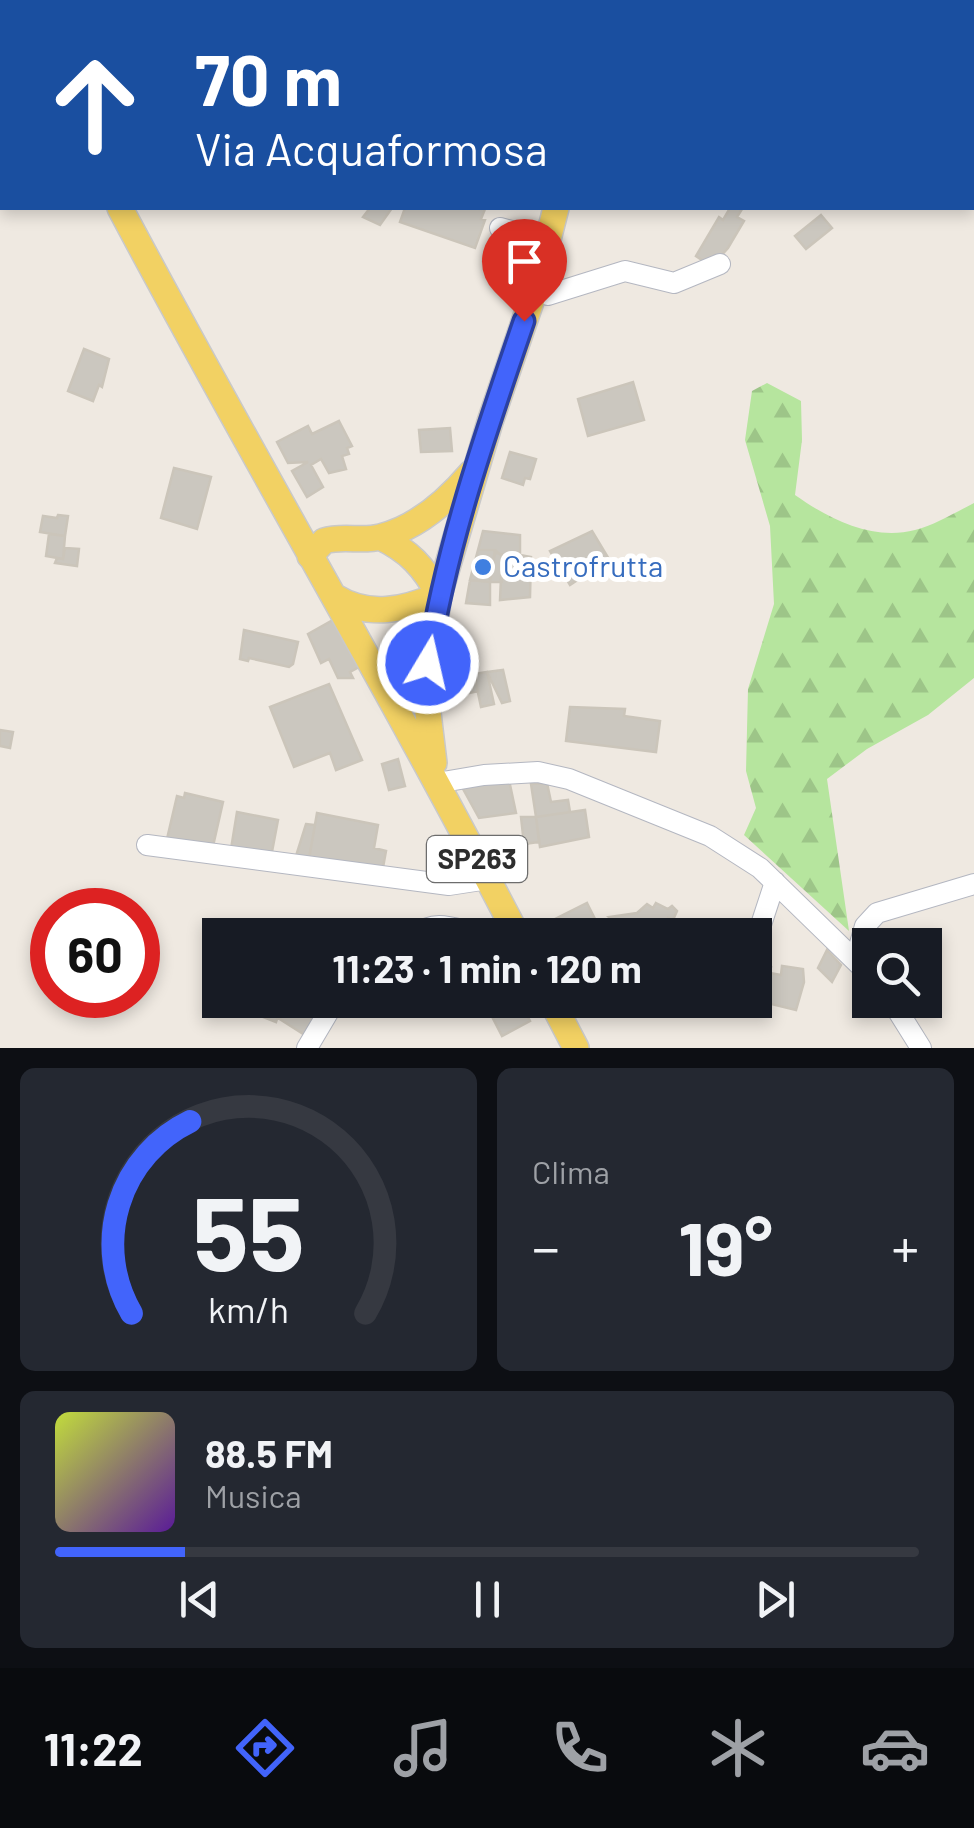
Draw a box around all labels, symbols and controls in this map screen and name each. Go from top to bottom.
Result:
text: 70 m [195,36,342,120]
icon: ahead [30,40,160,170]
text: Via Acquaformosa [195,121,548,175]
pin [482,219,567,322]
icon: arrive [497,234,552,289]
place label: Castrofrutta [503,547,663,583]
marker: Castrofrutta [472,556,494,578]
position arrow [376,611,480,715]
road number: SP263 [427,836,527,882]
speed limit sign: 60 [30,888,160,1018]
map controls [852,928,942,1018]
button: search [852,928,942,1018]
text: 11:23 · 1 min · 120 m [332,945,642,991]
text: Clima [532,1152,610,1190]
text: 55 [192,1167,305,1292]
text: 19° [678,1201,773,1291]
text: − [532,1213,560,1279]
text: + [891,1213,919,1279]
text: km/h [208,1287,289,1330]
text: 88.5 FM [205,1430,333,1476]
text: Musica [205,1476,302,1514]
icon: previous [172,1572,227,1627]
icon: pause [460,1572,515,1627]
icon: next [748,1572,803,1627]
icon: directions [230,1713,300,1783]
icon: music [388,1713,458,1783]
icon: phone [545,1713,615,1783]
icon: climate [703,1713,773,1783]
icon: car [860,1713,930,1783]
text: 11:22 [44,1721,143,1775]

